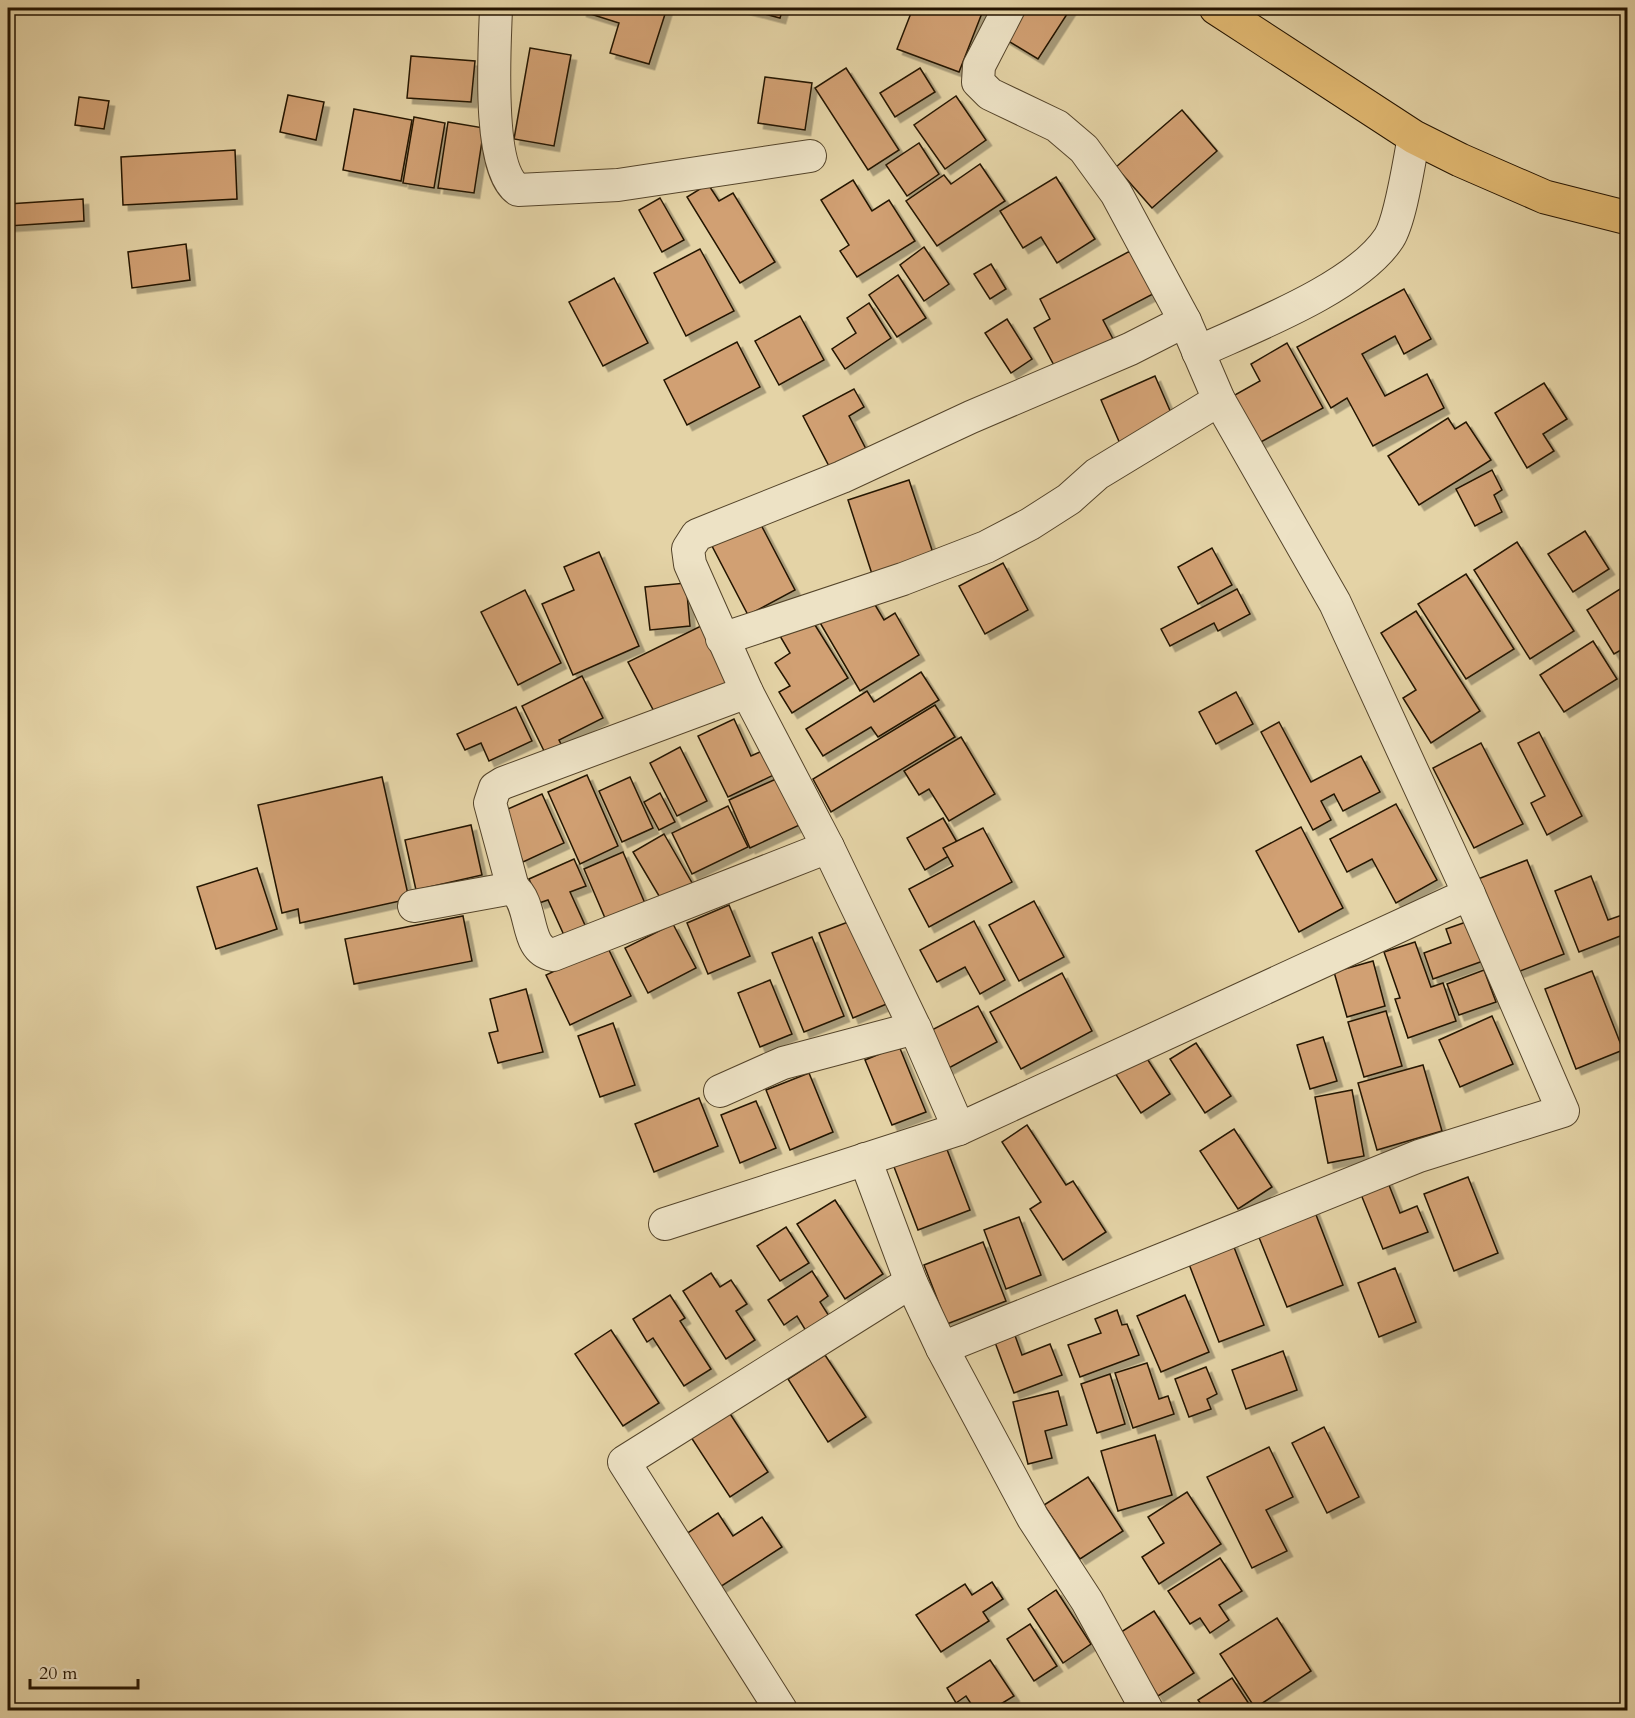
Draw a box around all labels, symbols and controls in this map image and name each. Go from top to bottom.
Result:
scale bar [30,1652,138,1690]
text: 20 m [39,1661,78,1686]

